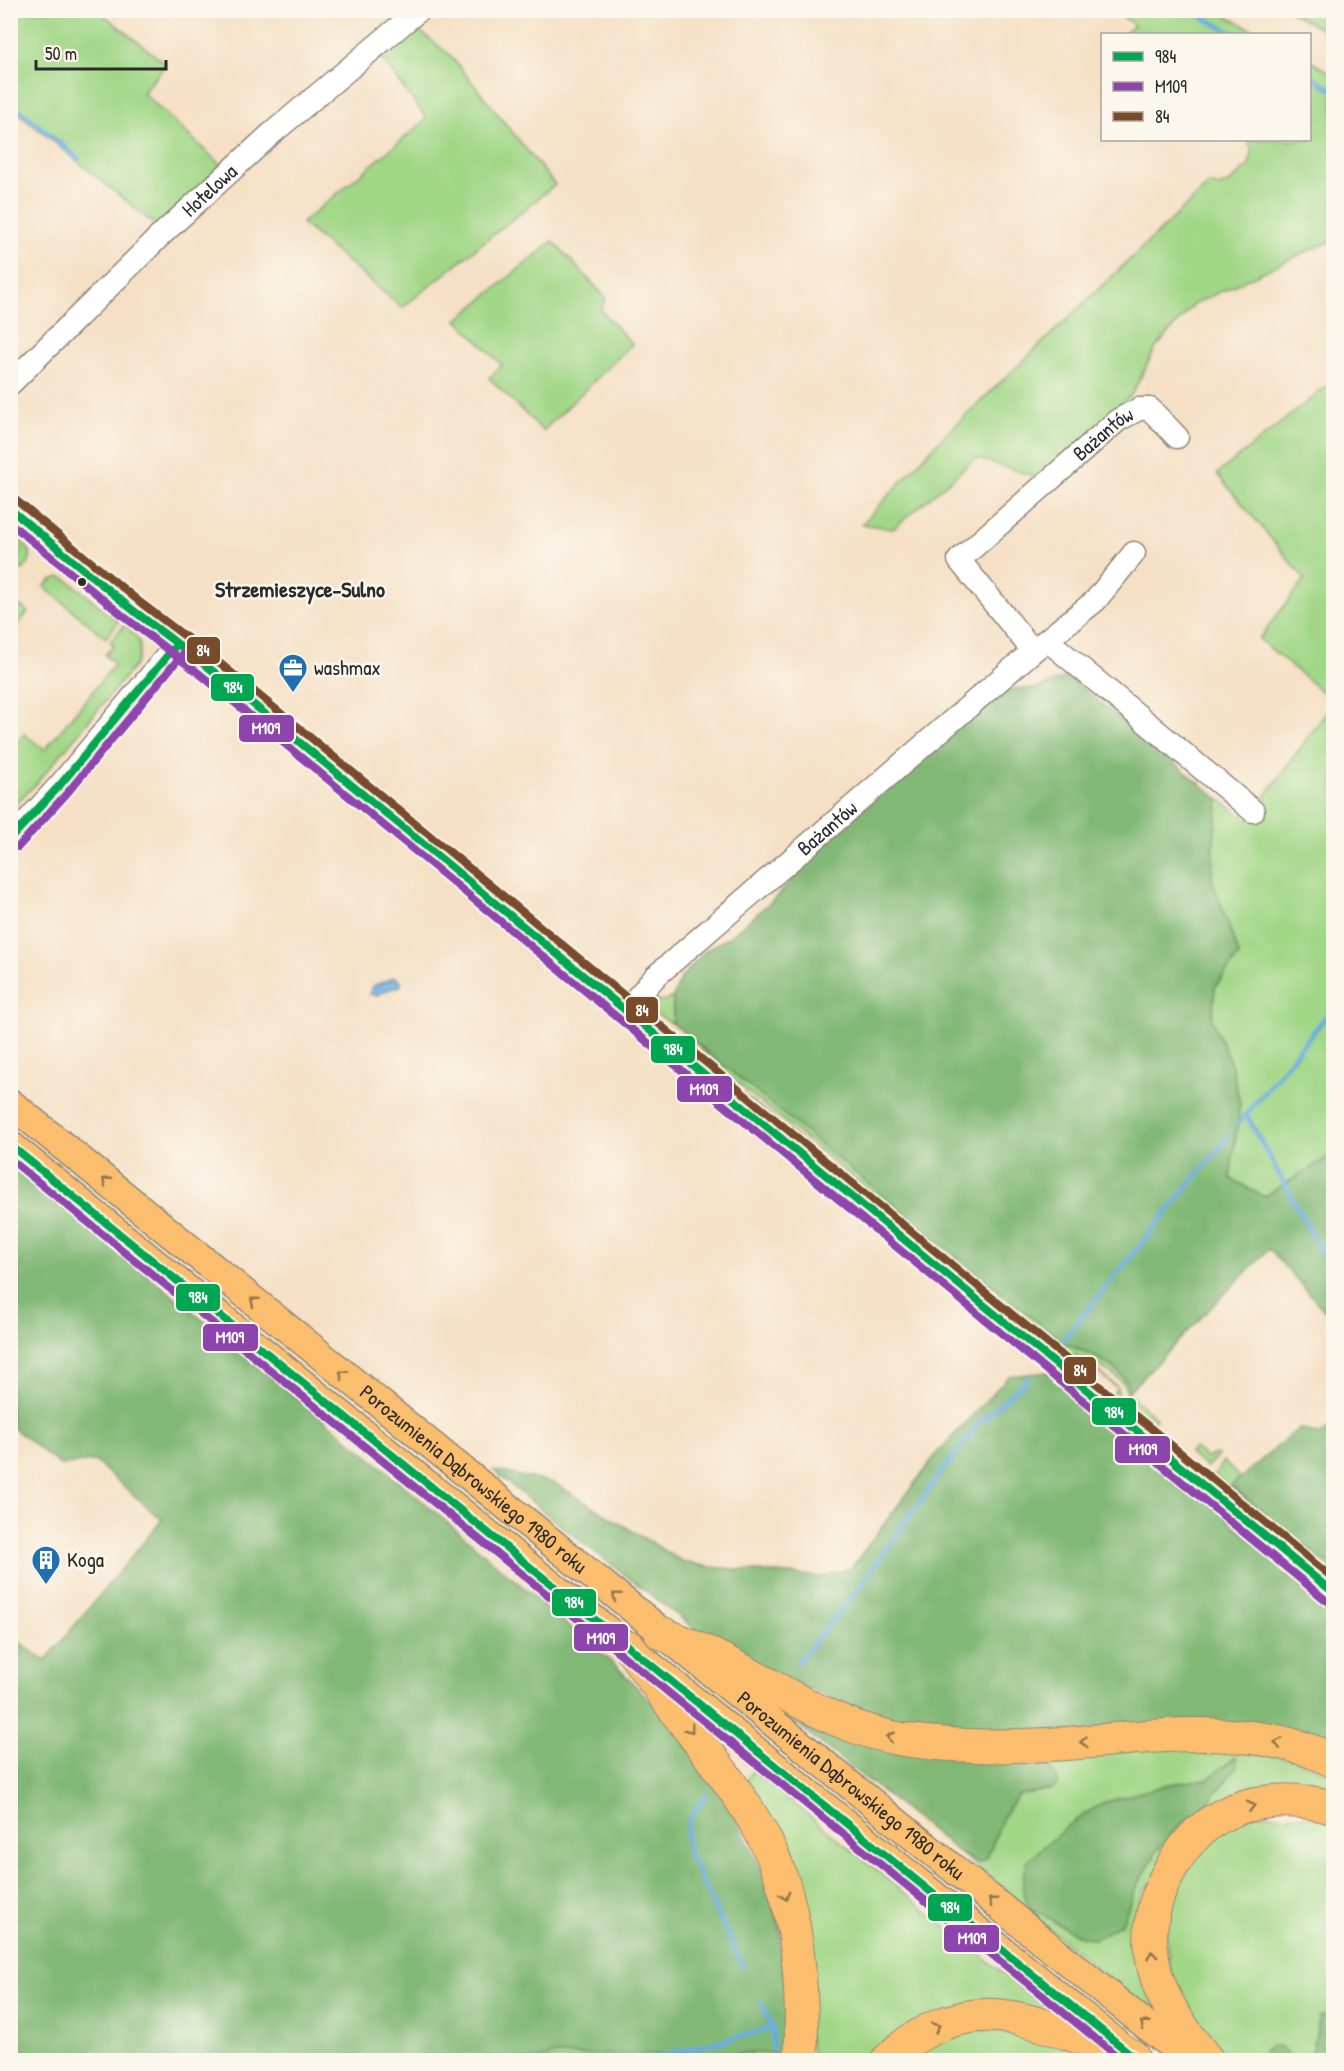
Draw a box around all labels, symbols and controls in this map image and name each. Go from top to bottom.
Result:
scale bar [36,33,166,71]
legend [1101,33,1311,141]
text: 50 m [45,41,77,66]
text: 984 [1155,44,1176,69]
text: M109 [1155,74,1187,99]
text: 84 [1155,104,1170,129]
street label: Hotelowa [175,157,243,223]
street label: Bażantów [1066,399,1138,467]
district label: Strzemieszyce-Sulno [215,574,385,605]
unlabelled marker [76,576,88,588]
line badge: 84 [186,636,221,665]
text: 84 [197,639,209,661]
office icon: washmax [277,652,309,694]
place label: washmax [314,653,381,682]
line badge: 984 [210,673,255,702]
text: 984 [224,676,242,698]
line badge: M109 [238,714,295,743]
text: M109 [252,717,280,739]
street label: Bażantów [791,794,864,862]
line badge: 84 [625,996,659,1024]
text: 84 [636,999,648,1021]
line badge: 984 [650,1035,696,1064]
text: 984 [664,1038,682,1060]
line badge: M109 [676,1075,733,1103]
text: M109 [690,1078,718,1100]
one-way arrow [102,1177,113,1188]
line badge: 984 [175,1283,221,1312]
text: 984 [189,1286,207,1308]
one-way arrow [250,1297,261,1308]
line badge: M109 [202,1323,259,1352]
text: M109 [216,1326,244,1348]
line badge: 84 [1063,1356,1097,1385]
text: 84 [1074,1359,1086,1381]
one-way arrow [339,1370,350,1381]
street label: Porozumienia Dąbrowskiego 1980 roku [354,1378,594,1580]
line badge: 984 [1091,1397,1137,1426]
text: 984 [1105,1401,1123,1423]
line badge: M109 [1114,1435,1171,1464]
text: M109 [1129,1438,1157,1460]
building icon: Koga [30,1544,62,1586]
place label: Koga [67,1545,104,1574]
line badge: 984 [551,1588,597,1617]
text: 984 [565,1591,583,1613]
one-way arrow [612,1592,623,1603]
line badge: M109 [573,1623,629,1652]
text: M109 [587,1627,615,1649]
street label: Porozumienia Dąbrowskiego 1980 roku [731,1684,972,1887]
one-way arrow [682,1722,693,1733]
one-way arrow [885,1731,895,1744]
one-way arrow [1080,1735,1089,1748]
one-way arrow [1274,1737,1284,1750]
one-way arrow [1246,1800,1256,1813]
one-way arrow [778,1891,791,1901]
line badge: 984 [927,1893,973,1922]
text: 984 [941,1896,959,1918]
one-way arrow [988,1897,999,1908]
line badge: M109 [943,1924,1000,1953]
text: M109 [958,1927,986,1949]
one-way arrow [1147,1950,1159,1959]
one-way arrow [1139,2020,1150,2031]
one-way arrow [929,2023,940,2035]

